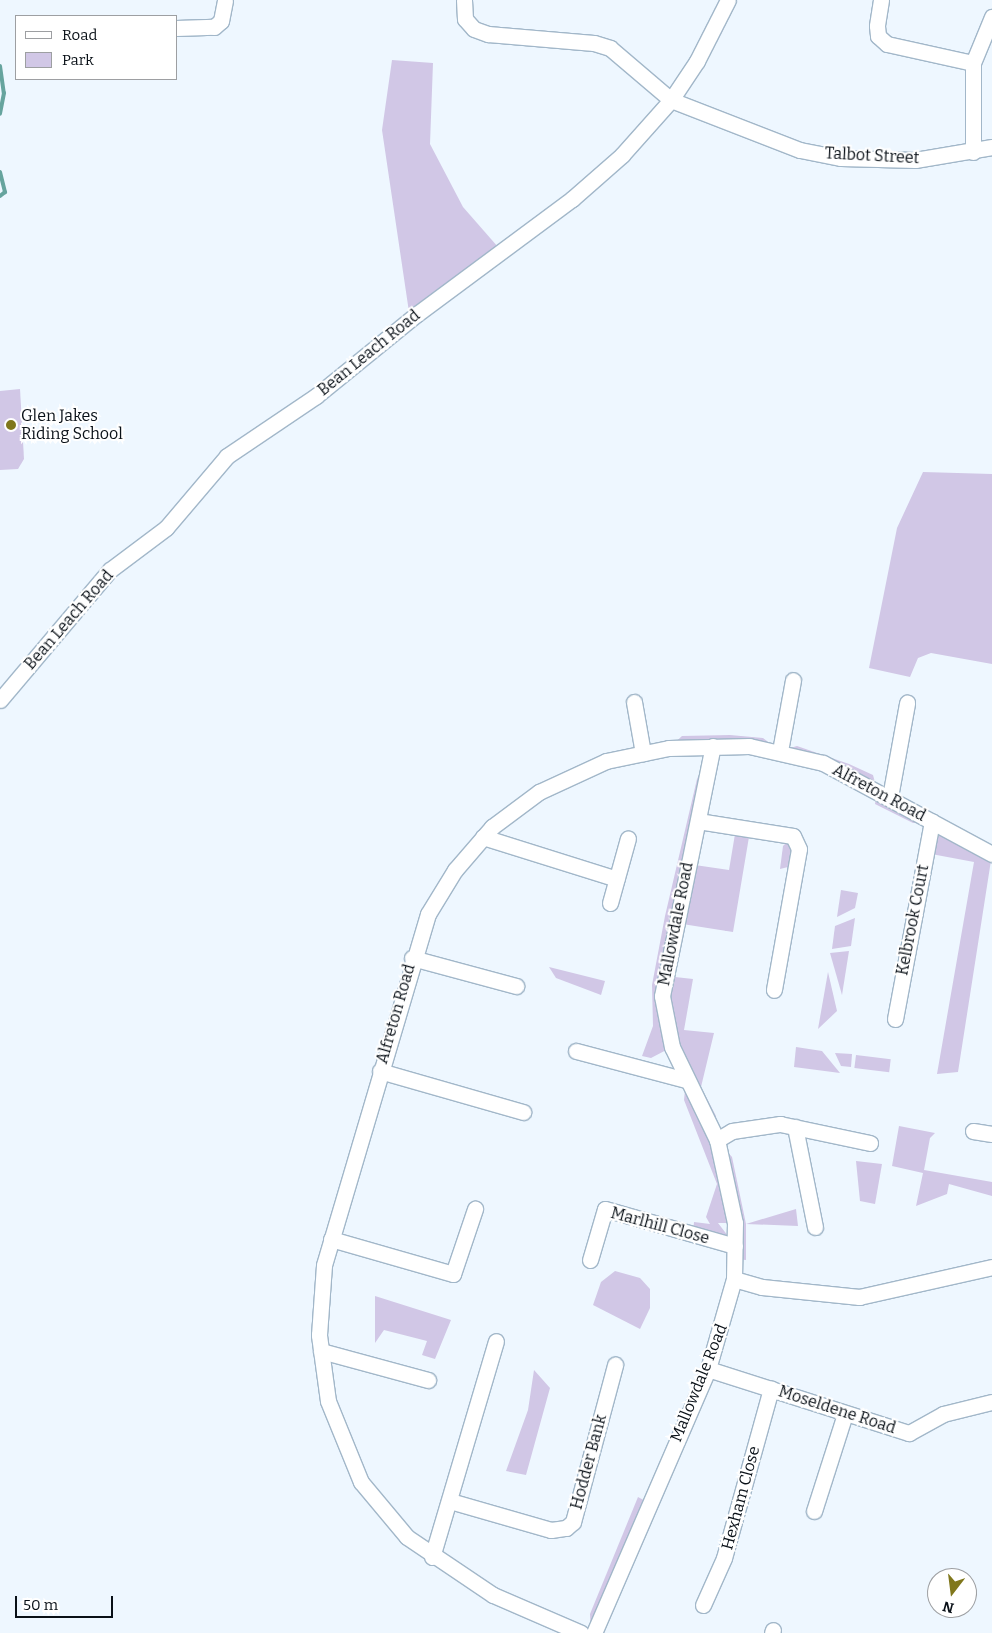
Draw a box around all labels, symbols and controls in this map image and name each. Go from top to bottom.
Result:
legend [15,15,178,80]
text: Road [62,26,97,44]
text: Park [62,51,94,69]
street label: Talbot Street [824,144,920,168]
street label: Bean Leach Road [314,306,424,400]
place label: Glen Jakes Riding School [21,406,123,444]
marker: Glen Jakes Riding School [5,419,17,431]
street label: Bean Leach Road [20,566,118,674]
street label: Alfreton Road [829,760,929,826]
street label: Mallowdale Road [655,861,697,987]
street label: Kelbrook Court [893,863,933,977]
street label: Alfreton Road [373,962,419,1066]
street label: Marlhill Close [609,1204,711,1248]
street label: Mallowdale Road [667,1321,731,1445]
street label: Moseldene Road [776,1382,898,1438]
street label: Hodder Bank [567,1412,611,1512]
street label: Hexham Close [718,1444,764,1552]
north arrow [927,1568,977,1618]
scale bar [18,1586,115,1618]
text: 50 m [23,1596,58,1614]
text: N [941,1597,956,1617]

